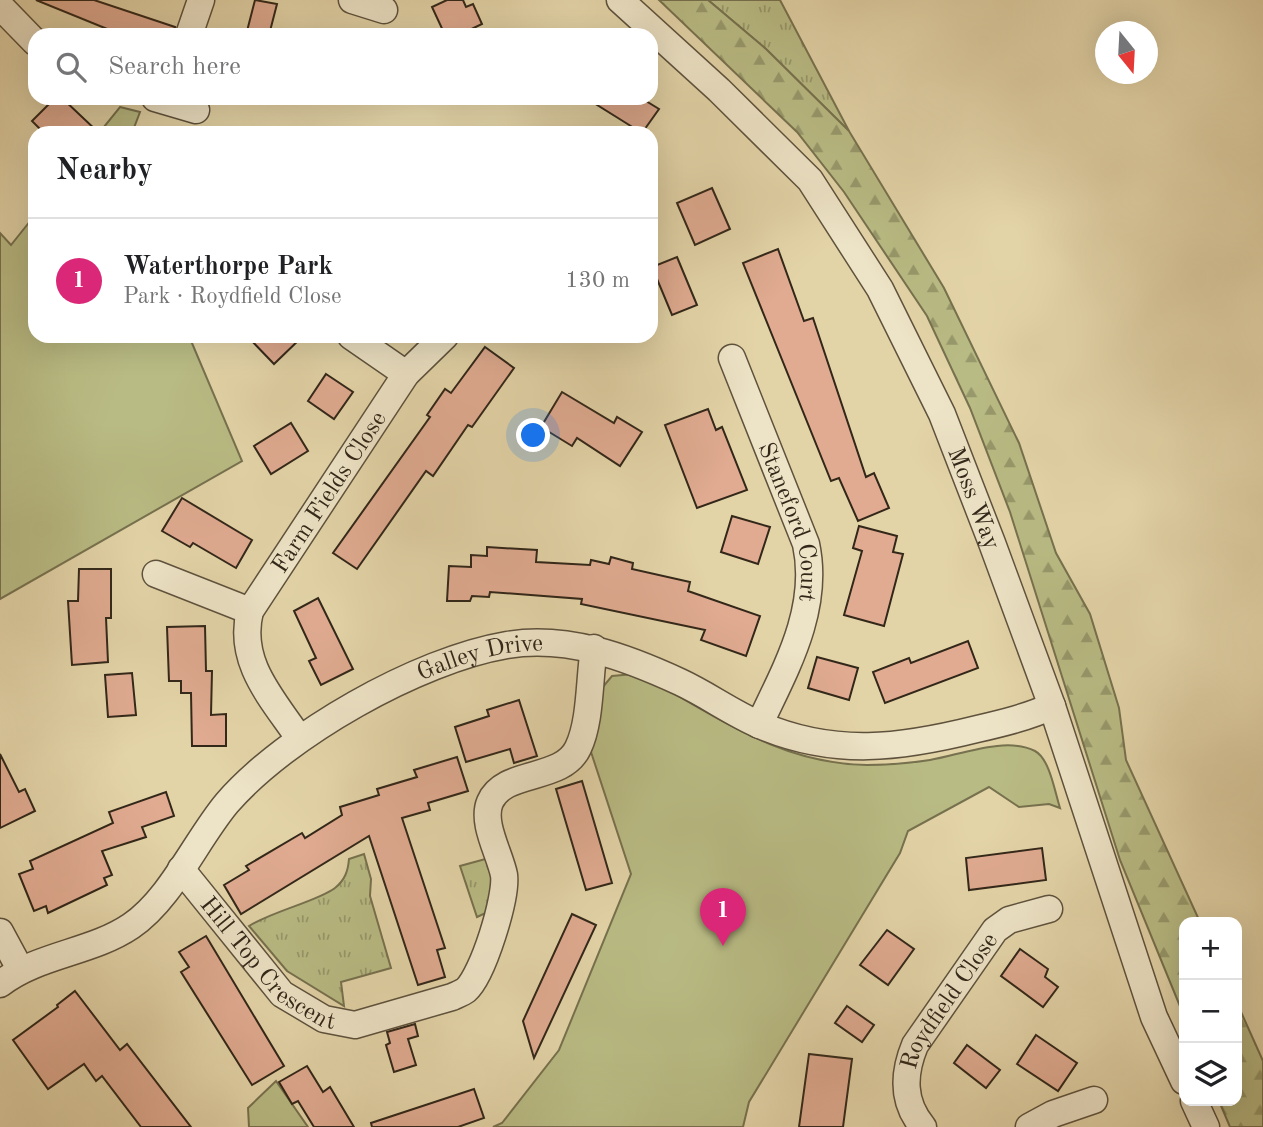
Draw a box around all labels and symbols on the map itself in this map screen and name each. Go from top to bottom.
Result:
north arrow [1095,21,1158,84]
street label: Farm Fields Close [268,408,392,578]
your location [516,418,550,452]
street label: Staneford Court [753,439,819,603]
street label: Moss Way [942,444,1003,553]
street label: Galley Drive [414,632,543,686]
pin: 1 [700,888,746,946]
street label: Hill Top Crescent [195,893,337,1035]
street label: Roydfield Close [898,929,1003,1072]

